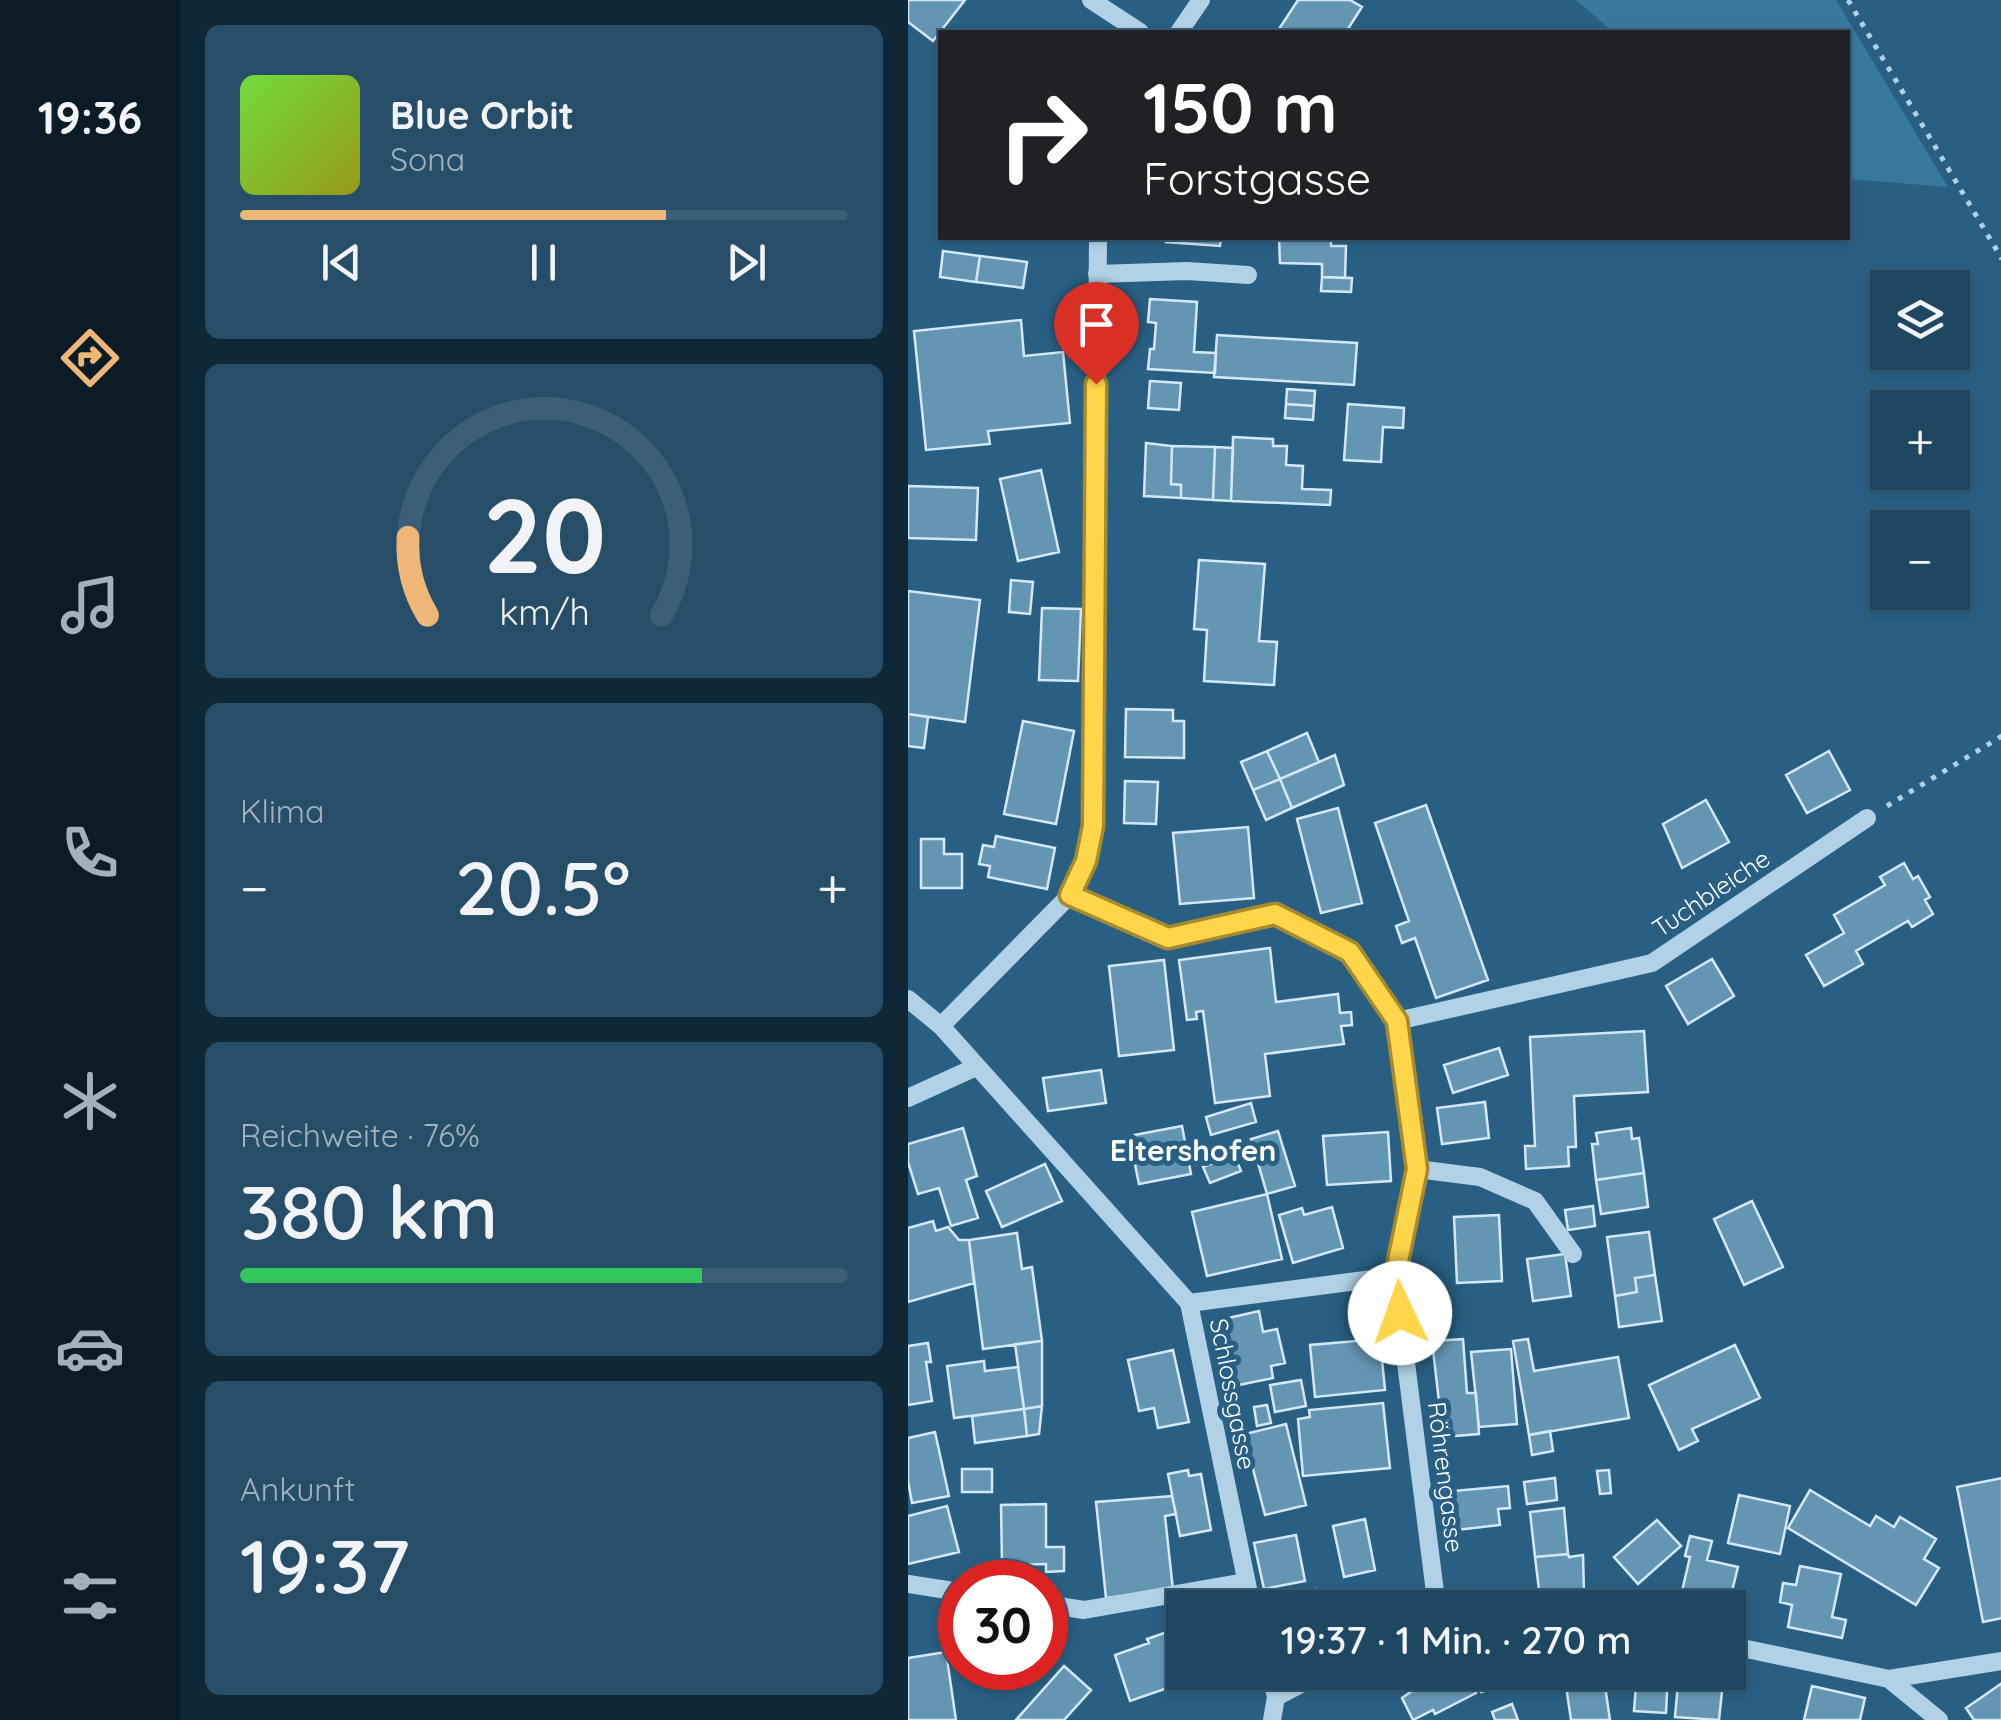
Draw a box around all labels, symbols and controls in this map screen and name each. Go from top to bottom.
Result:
text: 150 m [1143,63,1338,151]
icon: right [978,70,1108,200]
text: 19:36 [38,89,142,145]
text: Blue Orbit [390,91,574,139]
text: Sona [390,139,465,179]
text: Forstgasse [1143,150,1371,206]
icon: previous [314,235,369,290]
icon: pause [516,235,571,290]
icon: next [719,235,774,290]
map controls [1870,270,1970,610]
button: layers [1870,270,1970,370]
pin [1054,282,1139,385]
icon: arrive [1069,297,1124,352]
icon: directions [55,323,125,393]
button: + [1870,390,1970,490]
text: 20 [482,469,606,599]
button: − [1870,510,1970,610]
icon: music [55,570,125,640]
text: km/h [499,589,589,634]
text: Klima [240,791,324,831]
icon: phone [55,818,125,888]
text: 20.5° [455,840,630,934]
street label: Tuchbleiche [1646,842,1775,943]
text: − [240,853,269,922]
text: + [817,853,848,922]
icon: climate [55,1066,125,1136]
text: Reichweite · 76% [240,1115,480,1155]
district label: Eltershofen [1110,1131,1276,1169]
text: 380 km [240,1164,498,1258]
position arrow [1348,1261,1452,1365]
icon: car [55,1313,125,1383]
street label: Schlossgasse [1204,1316,1263,1472]
street label: Röhrengasse [1422,1400,1471,1554]
text: Ankunft [240,1469,355,1509]
text: 19:37 [240,1518,410,1612]
speed limit sign: 30 [938,1560,1068,1690]
icon: filters [55,1561,125,1631]
text: 19:37 · 1 Min. · 270 m [1281,1616,1631,1664]

